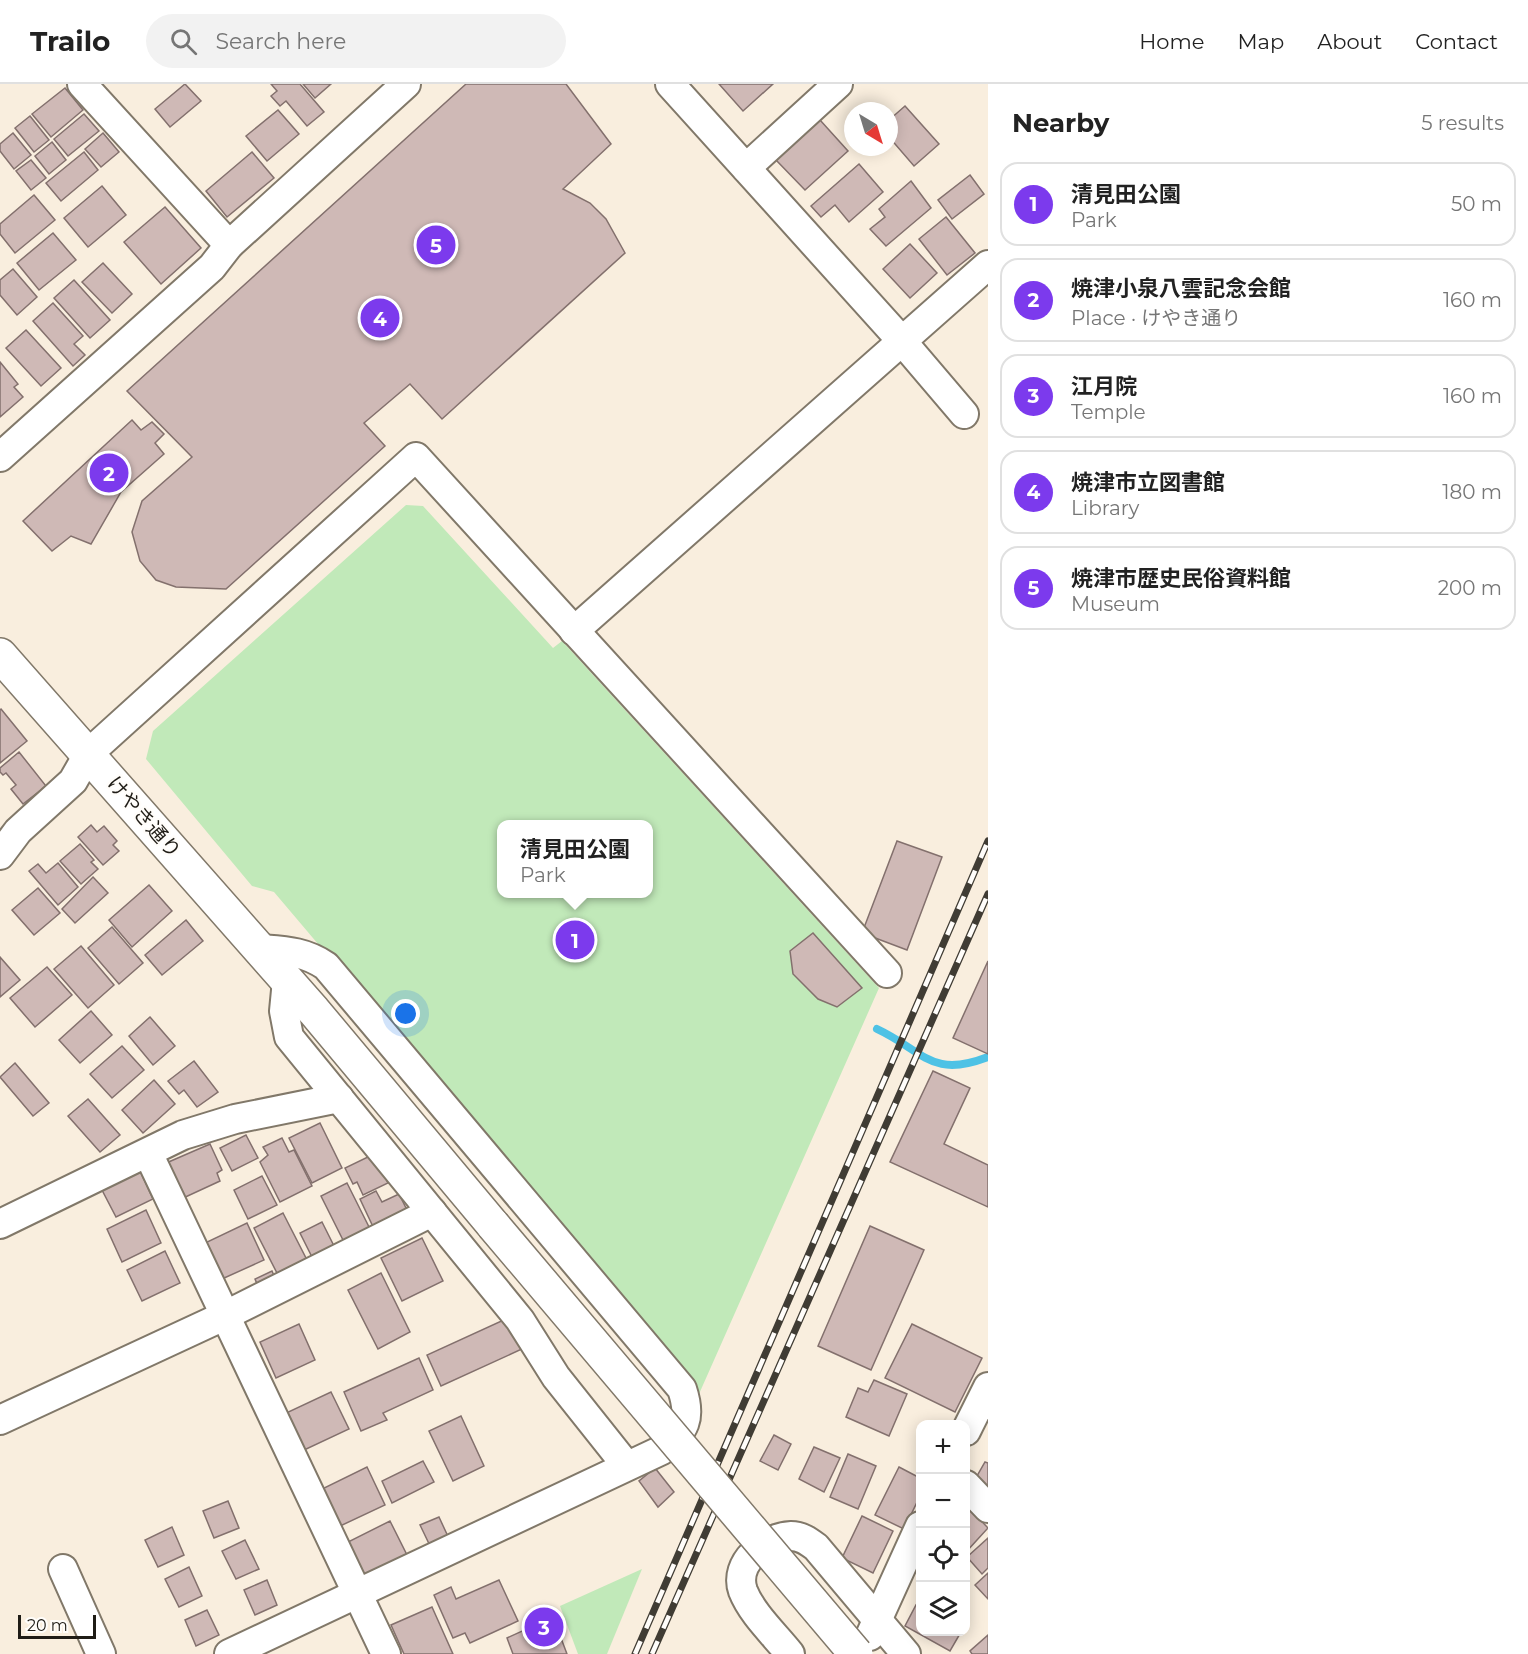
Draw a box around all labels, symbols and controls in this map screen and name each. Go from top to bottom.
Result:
search box [146,14,566,68]
text: Trailo [30,24,110,58]
icon: search [167,25,200,58]
text: Search here [215,28,346,55]
text: Home [1139,29,1204,54]
text: Map [1237,29,1284,54]
text: About [1317,29,1382,54]
text: Contact [1415,29,1498,54]
north arrow [844,102,898,156]
text: Nearby [1012,107,1109,139]
text: 5 results [1421,111,1504,135]
text: 清見田公園 [1071,181,1181,208]
text: 1 [1030,192,1037,216]
text: 50 m [1451,192,1502,216]
text: Park [1071,208,1117,232]
pin: 5 [416,222,456,268]
text: 焼津小泉八雲記念会館 [1071,275,1291,302]
text: 2 [1028,288,1039,312]
text: 160 m [1443,288,1502,312]
pin: 4 [360,296,400,340]
text: Place · けやき通り [1071,306,1241,330]
text: 江月院 [1071,373,1137,400]
text: 3 [1028,384,1039,408]
text: 160 m [1443,384,1502,408]
text: Temple [1071,400,1146,424]
pin: 2 [90,450,128,496]
text: 焼津市立図書館 [1071,469,1225,496]
text: 4 [1027,480,1040,504]
text: 180 m [1442,480,1502,504]
text: Library [1071,496,1139,520]
text: 焼津市歴史民俗資料館 [1071,565,1291,592]
text: 5 [1028,576,1039,600]
text: 200 m [1438,576,1502,600]
text: Museum [1071,592,1160,616]
street label: けやき通り [102,771,186,863]
popup [497,820,653,898]
text: 清見田公園 [520,836,630,863]
text: Park [520,863,566,887]
pin: 1 [556,918,594,962]
your location [391,999,420,1028]
map controls [916,1420,970,1636]
button: + [916,1420,970,1474]
button: − [916,1474,970,1528]
button: locate [916,1528,970,1582]
button: layers [916,1582,970,1636]
pin: 3 [524,1604,564,1650]
scale bar [18,1612,96,1640]
text: 20 m [27,1616,68,1635]

